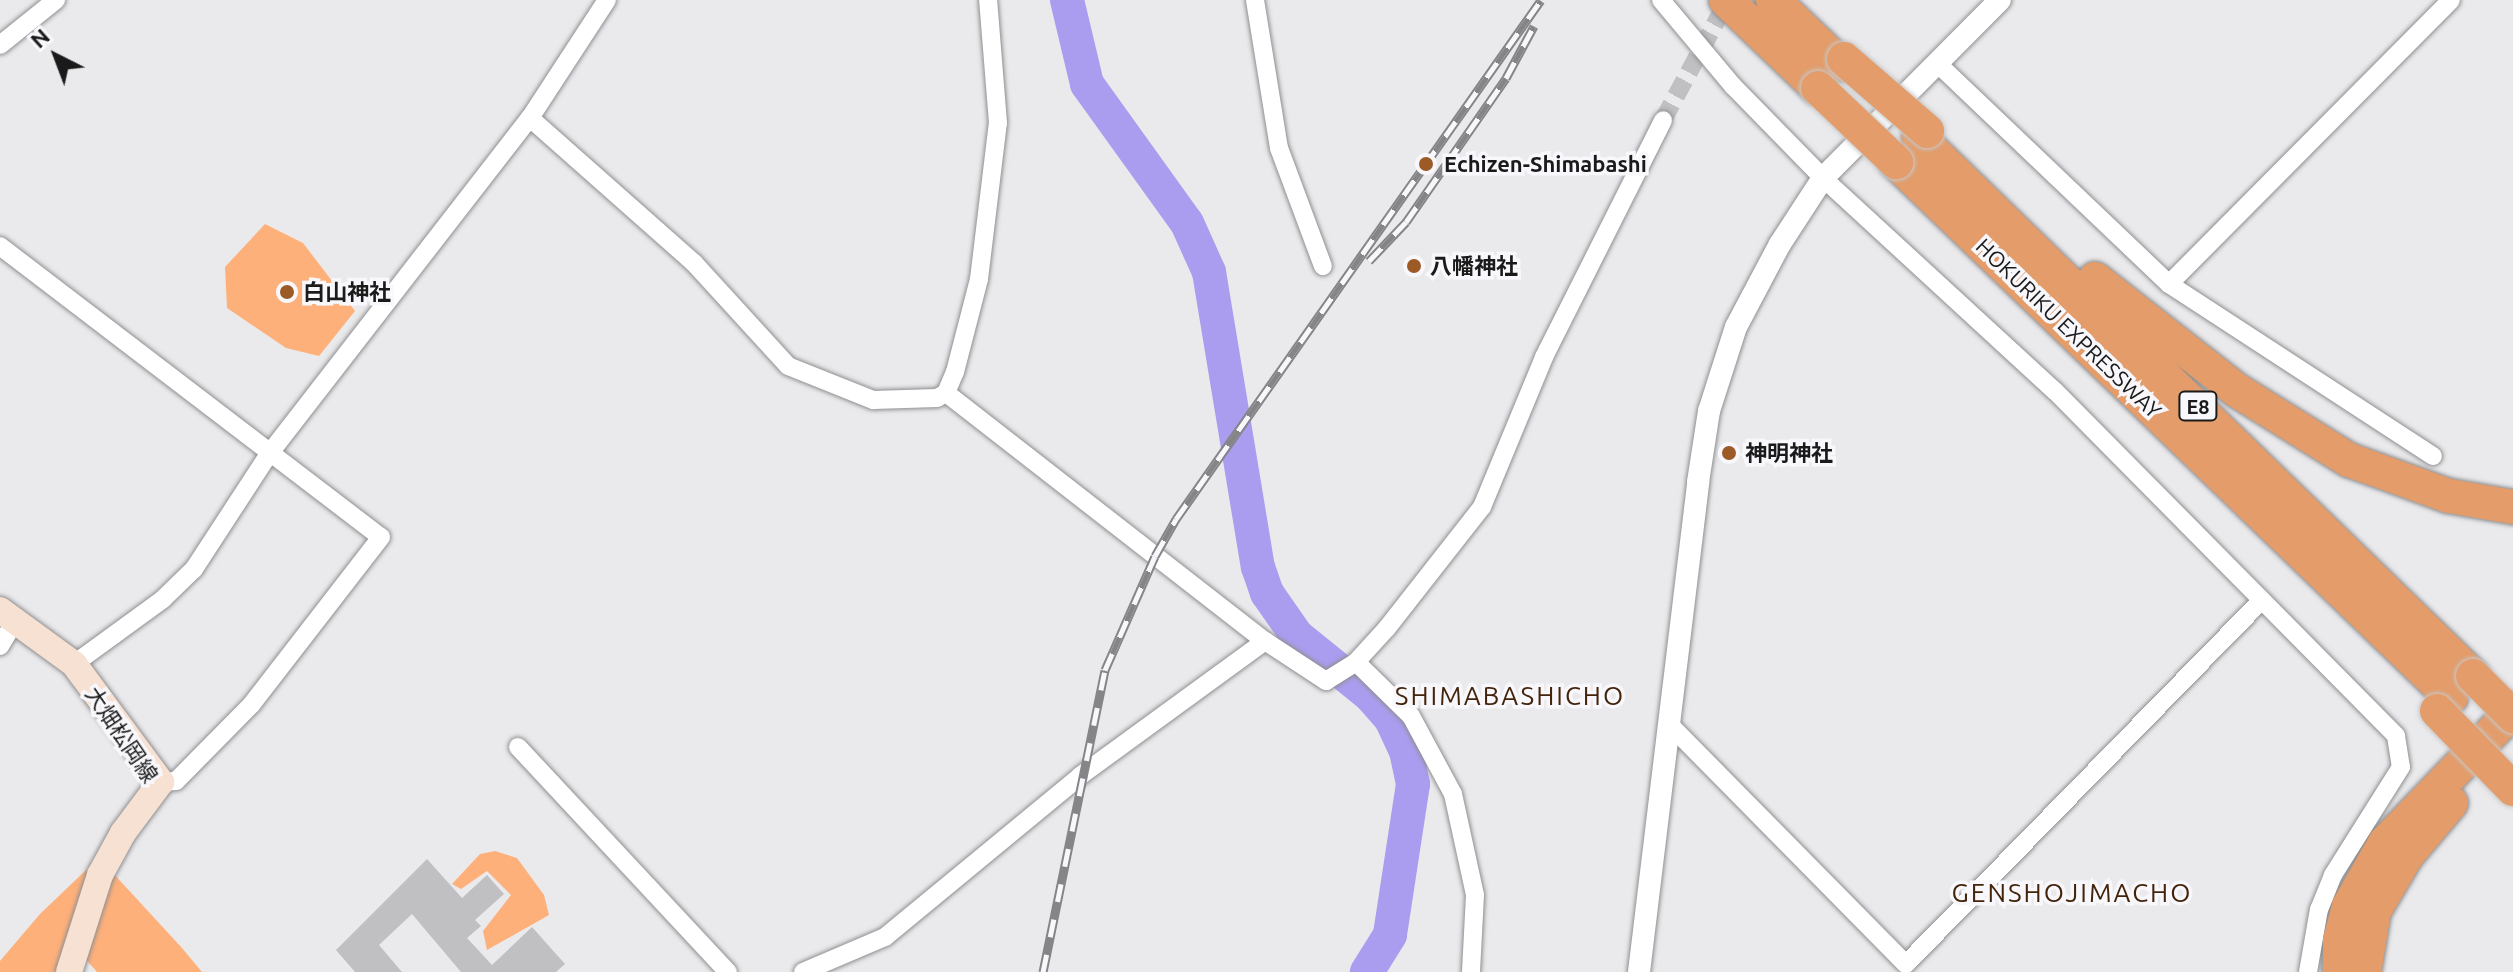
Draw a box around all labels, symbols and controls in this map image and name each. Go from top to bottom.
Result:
north arrow [16,16,96,96]
text: N [25,23,54,53]
place label: Echizen-Shimabashi [1444,151,1647,177]
marker: Echizen-Shimabashi [1415,153,1437,175]
street label: HOKURIKU EXPRESSWAY [1971,233,2167,423]
place label: 八幡神社 [1430,253,1518,279]
marker: 八幡神社 [1405,257,1423,275]
place label: 白山神社 [303,279,391,305]
marker: 白山神社 [278,283,296,301]
road number: E8 [2178,390,2218,422]
place label: 神明神社 [1745,440,1833,466]
marker: 神明神社 [1720,444,1738,462]
district label: SHIMABASHICHO [1395,680,1625,712]
street label: 大畑松岡線 [80,681,164,787]
district label: GENSHOJIMACHO [1952,877,2192,909]

